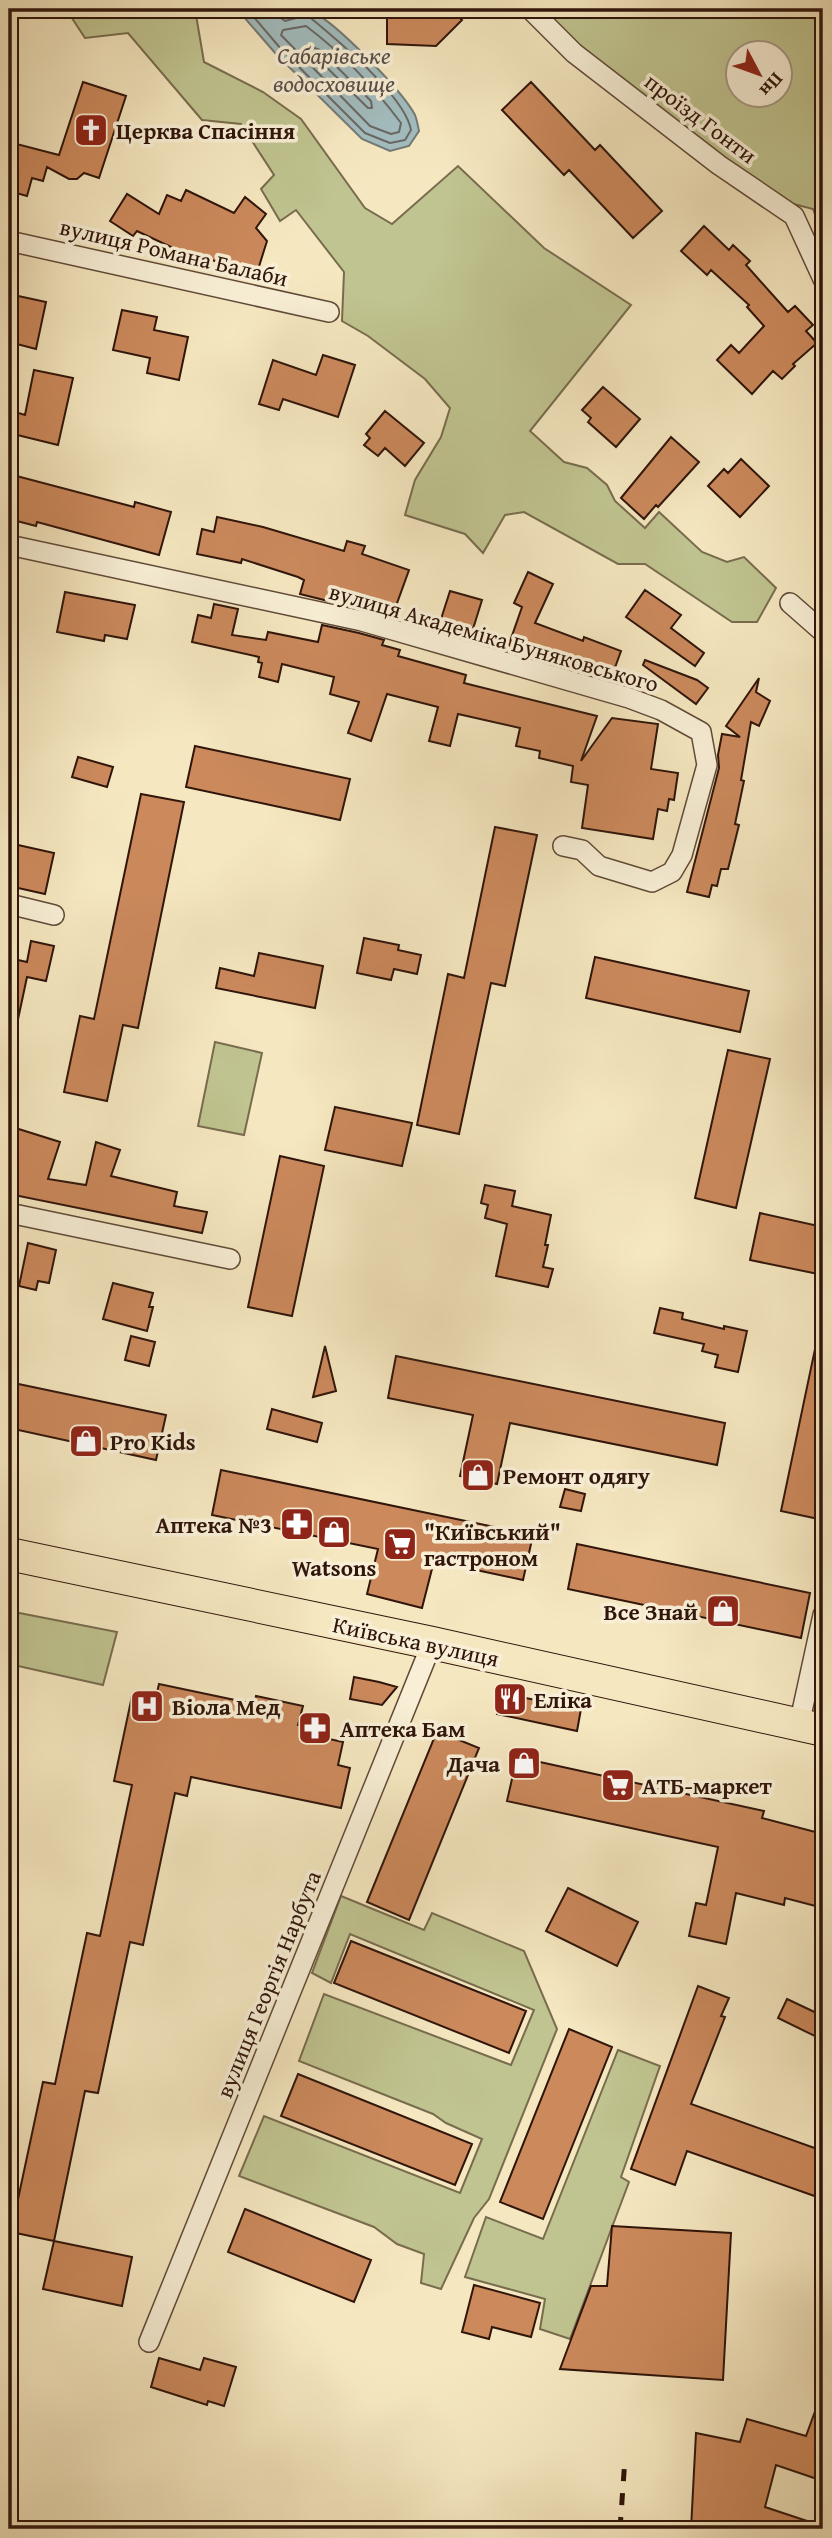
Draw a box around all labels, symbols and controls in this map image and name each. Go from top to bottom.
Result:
water label: Сабарівське водосховище [273,38,395,101]
north arrow [724,38,794,108]
street label: проїзд Гонти [638,65,764,171]
text: Пн [753,67,790,104]
church icon: Церква Спасіння [72,111,110,149]
place label: Церква Спасіння [116,114,295,147]
street label: вулиця Романа Балаби [57,210,292,294]
street label: вулиця Академіка Буняковського [325,574,663,700]
shop icon: Pro Kids [67,1422,105,1460]
place label: Pro Kids [110,1425,196,1458]
shop icon: Ремонт одягу [459,1456,497,1494]
place label: Ремонт одягу [503,1459,650,1492]
pharmacy icon: Аптека №3 [278,1505,316,1543]
place label: Аптека №3 [156,1508,272,1541]
shop icon: Watsons [315,1513,353,1551]
place label: "Київський" гастроном [424,1515,561,1574]
supermarket icon: "Київський" гастроном [381,1525,419,1563]
place label: Watsons [292,1551,376,1584]
shop icon: Все Знай [704,1592,742,1630]
place label: Все Знай [604,1595,698,1628]
street label: Київська вулиця [330,1607,502,1675]
restaurant icon: Еліка [491,1680,529,1718]
place label: Еліка [534,1683,592,1716]
hospital icon: Віола Мед [128,1687,166,1725]
place label: Віола Мед [172,1690,281,1723]
pharmacy icon: Аптека Бам [296,1709,334,1747]
place label: Аптека Бам [340,1712,465,1745]
shop icon: Дача [505,1744,543,1782]
place label: Дача [446,1747,500,1780]
supermarket icon: АТБ-маркет [599,1766,637,1804]
place label: АТБ-маркет [642,1769,773,1802]
street label: вулиця Георгія Нарбута [207,1865,329,2102]

